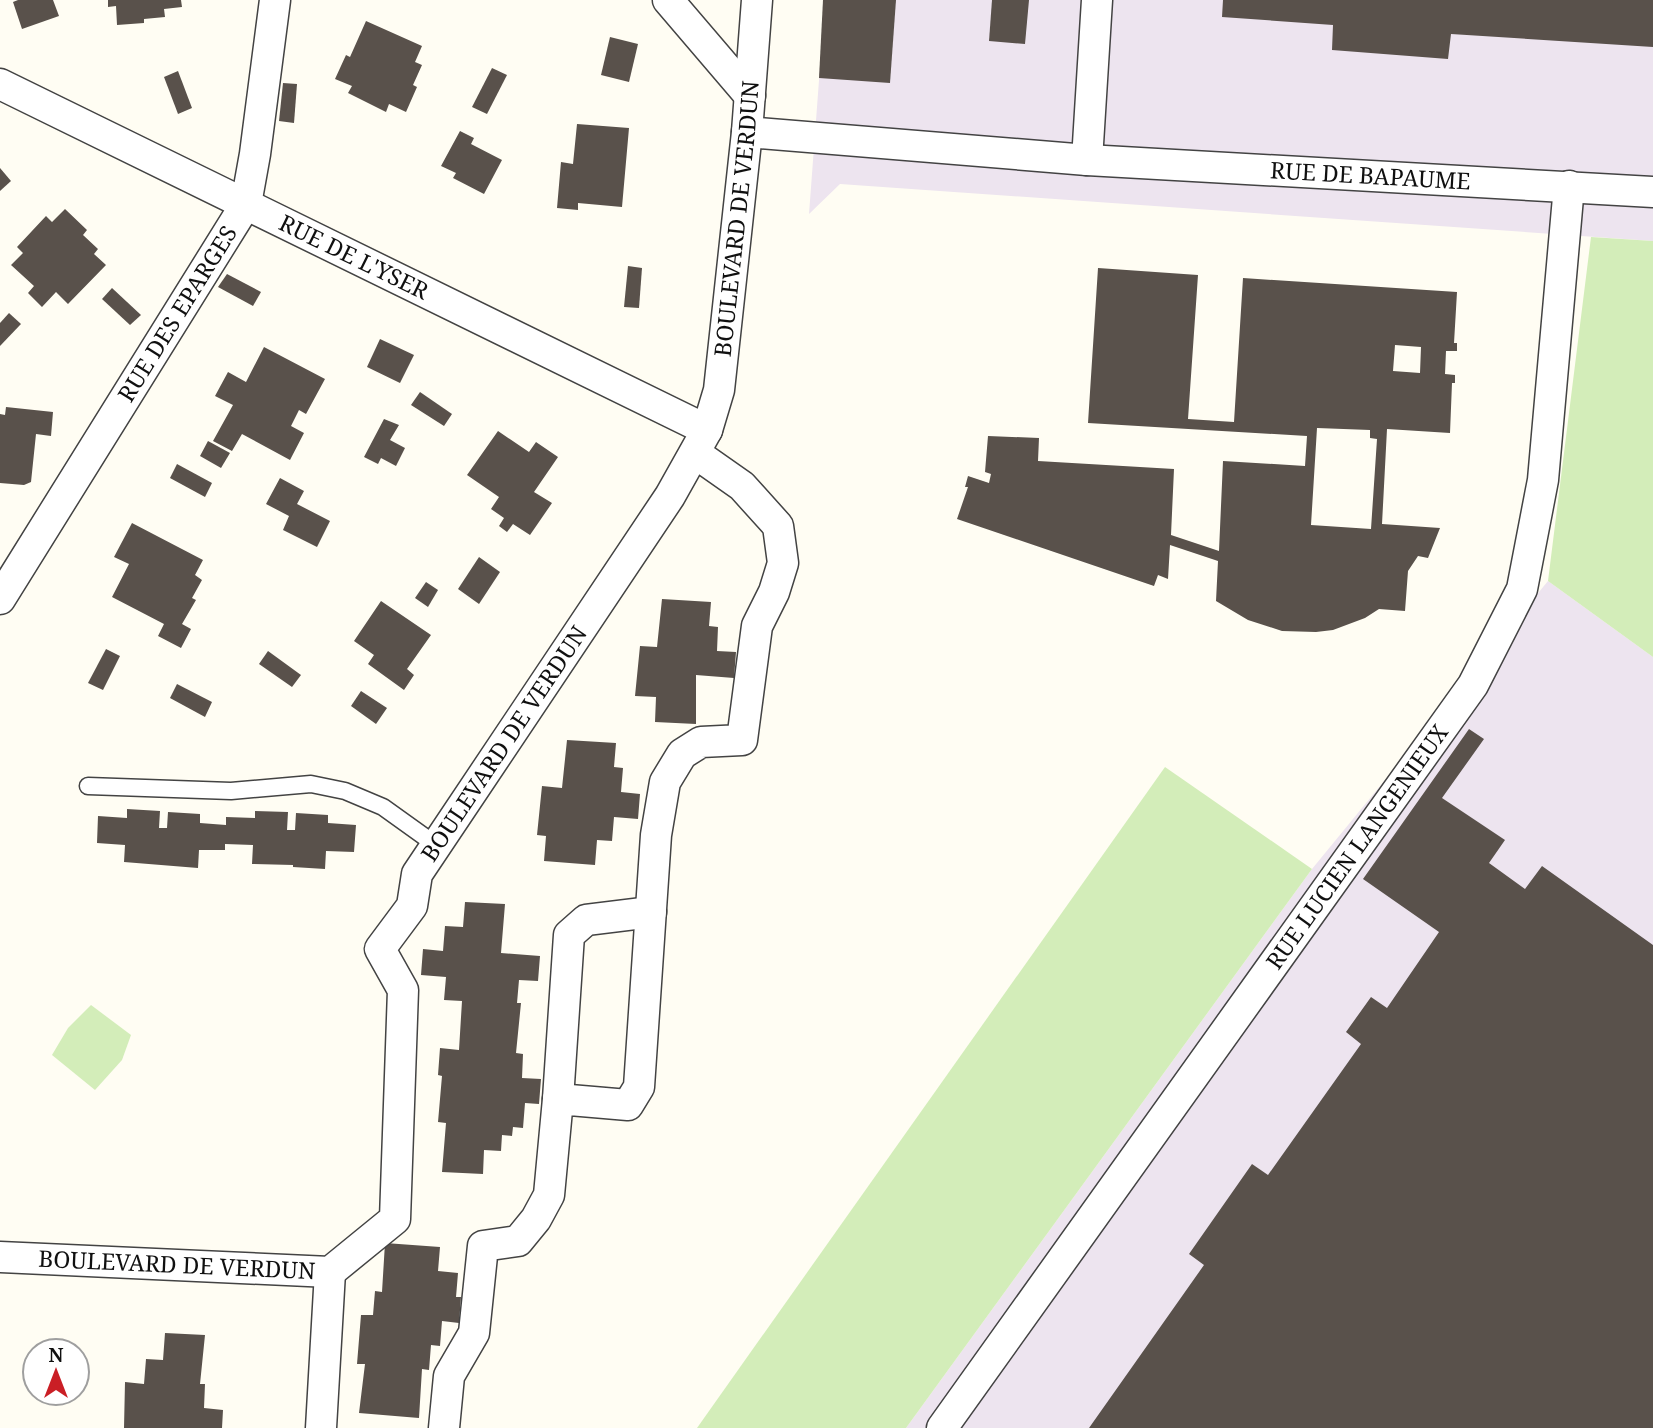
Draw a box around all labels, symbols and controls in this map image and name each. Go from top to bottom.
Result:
street label: BOULEVARD DE VERDUN [706,79,766,358]
street label: RUE DE BAPAUME [1269,153,1471,197]
street label: RUE DE L'YSER [274,206,435,307]
street label: RUE DES EPARGES [110,219,244,408]
street label: BOULEVARD DE VERDUN [413,619,594,867]
street label: RUE LUCIEN LANGENIEUX [1258,718,1455,975]
street label: BOULEVARD DE VERDUN [38,1242,316,1286]
north arrow [21,1337,91,1407]
text: N [49,1342,64,1368]

